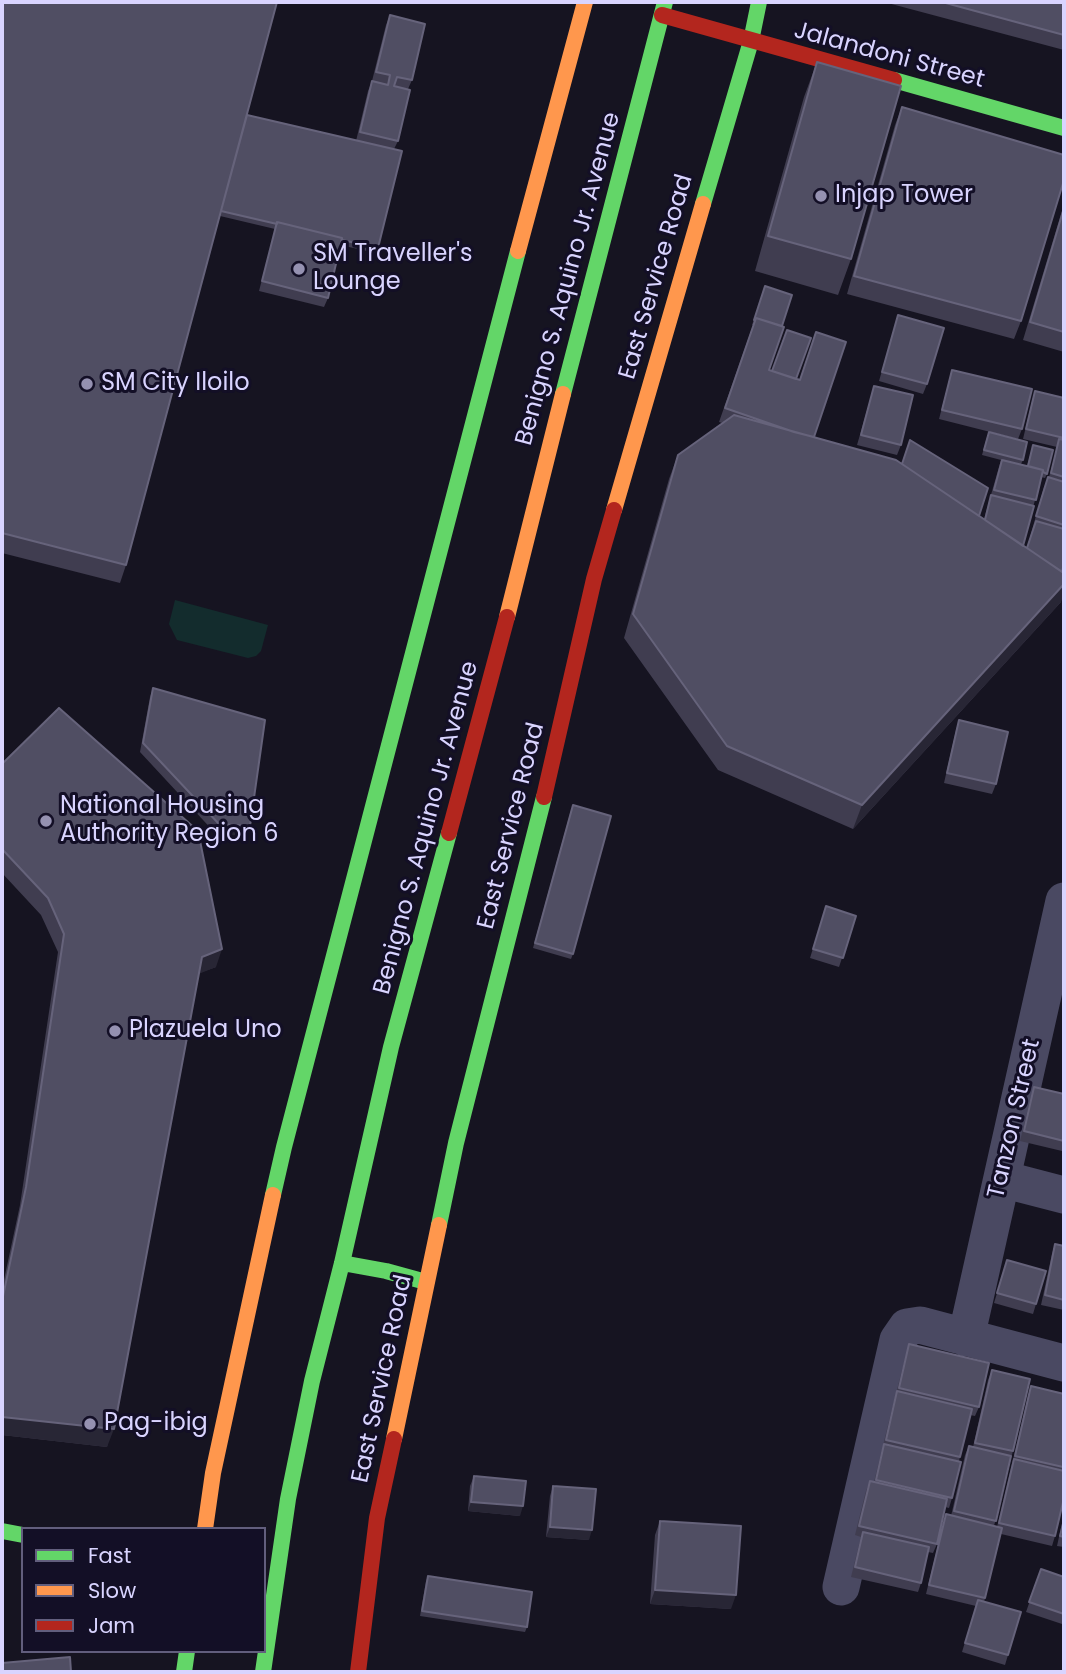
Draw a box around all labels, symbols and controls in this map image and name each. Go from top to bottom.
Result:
street label: Jalandoni Street [791,17,987,95]
street label: Benigno S. Aquino Jr. Avenue [511,109,627,449]
street label: East Service Road [614,171,700,383]
place label: Injap Tower [835,182,973,210]
marker: Injap Tower [813,188,829,204]
place label: SM Traveller's Lounge [313,241,473,297]
marker: SM Traveller's Lounge [291,261,307,277]
place label: SM City Iloilo [101,370,250,398]
marker: SM City Iloilo [79,376,95,392]
street label: Benigno S. Aquino Jr. Avenue [369,658,485,998]
street label: East Service Road [472,720,552,932]
place label: National Housing Authority Region 6 [60,793,278,849]
marker: National Housing Authority Region 6 [38,813,54,829]
place label: Plazuela Uno [129,1017,282,1045]
marker: Plazuela Uno [107,1023,123,1039]
street label: Tanzon Street [983,1036,1047,1202]
street label: East Service Road [347,1272,419,1486]
place label: Pag-ibig [104,1410,208,1438]
marker: Pag-ibig [82,1416,98,1432]
legend [21,1527,266,1653]
text: Fast [88,1541,131,1570]
text: Slow [88,1576,136,1605]
text: Jam [88,1611,135,1640]

